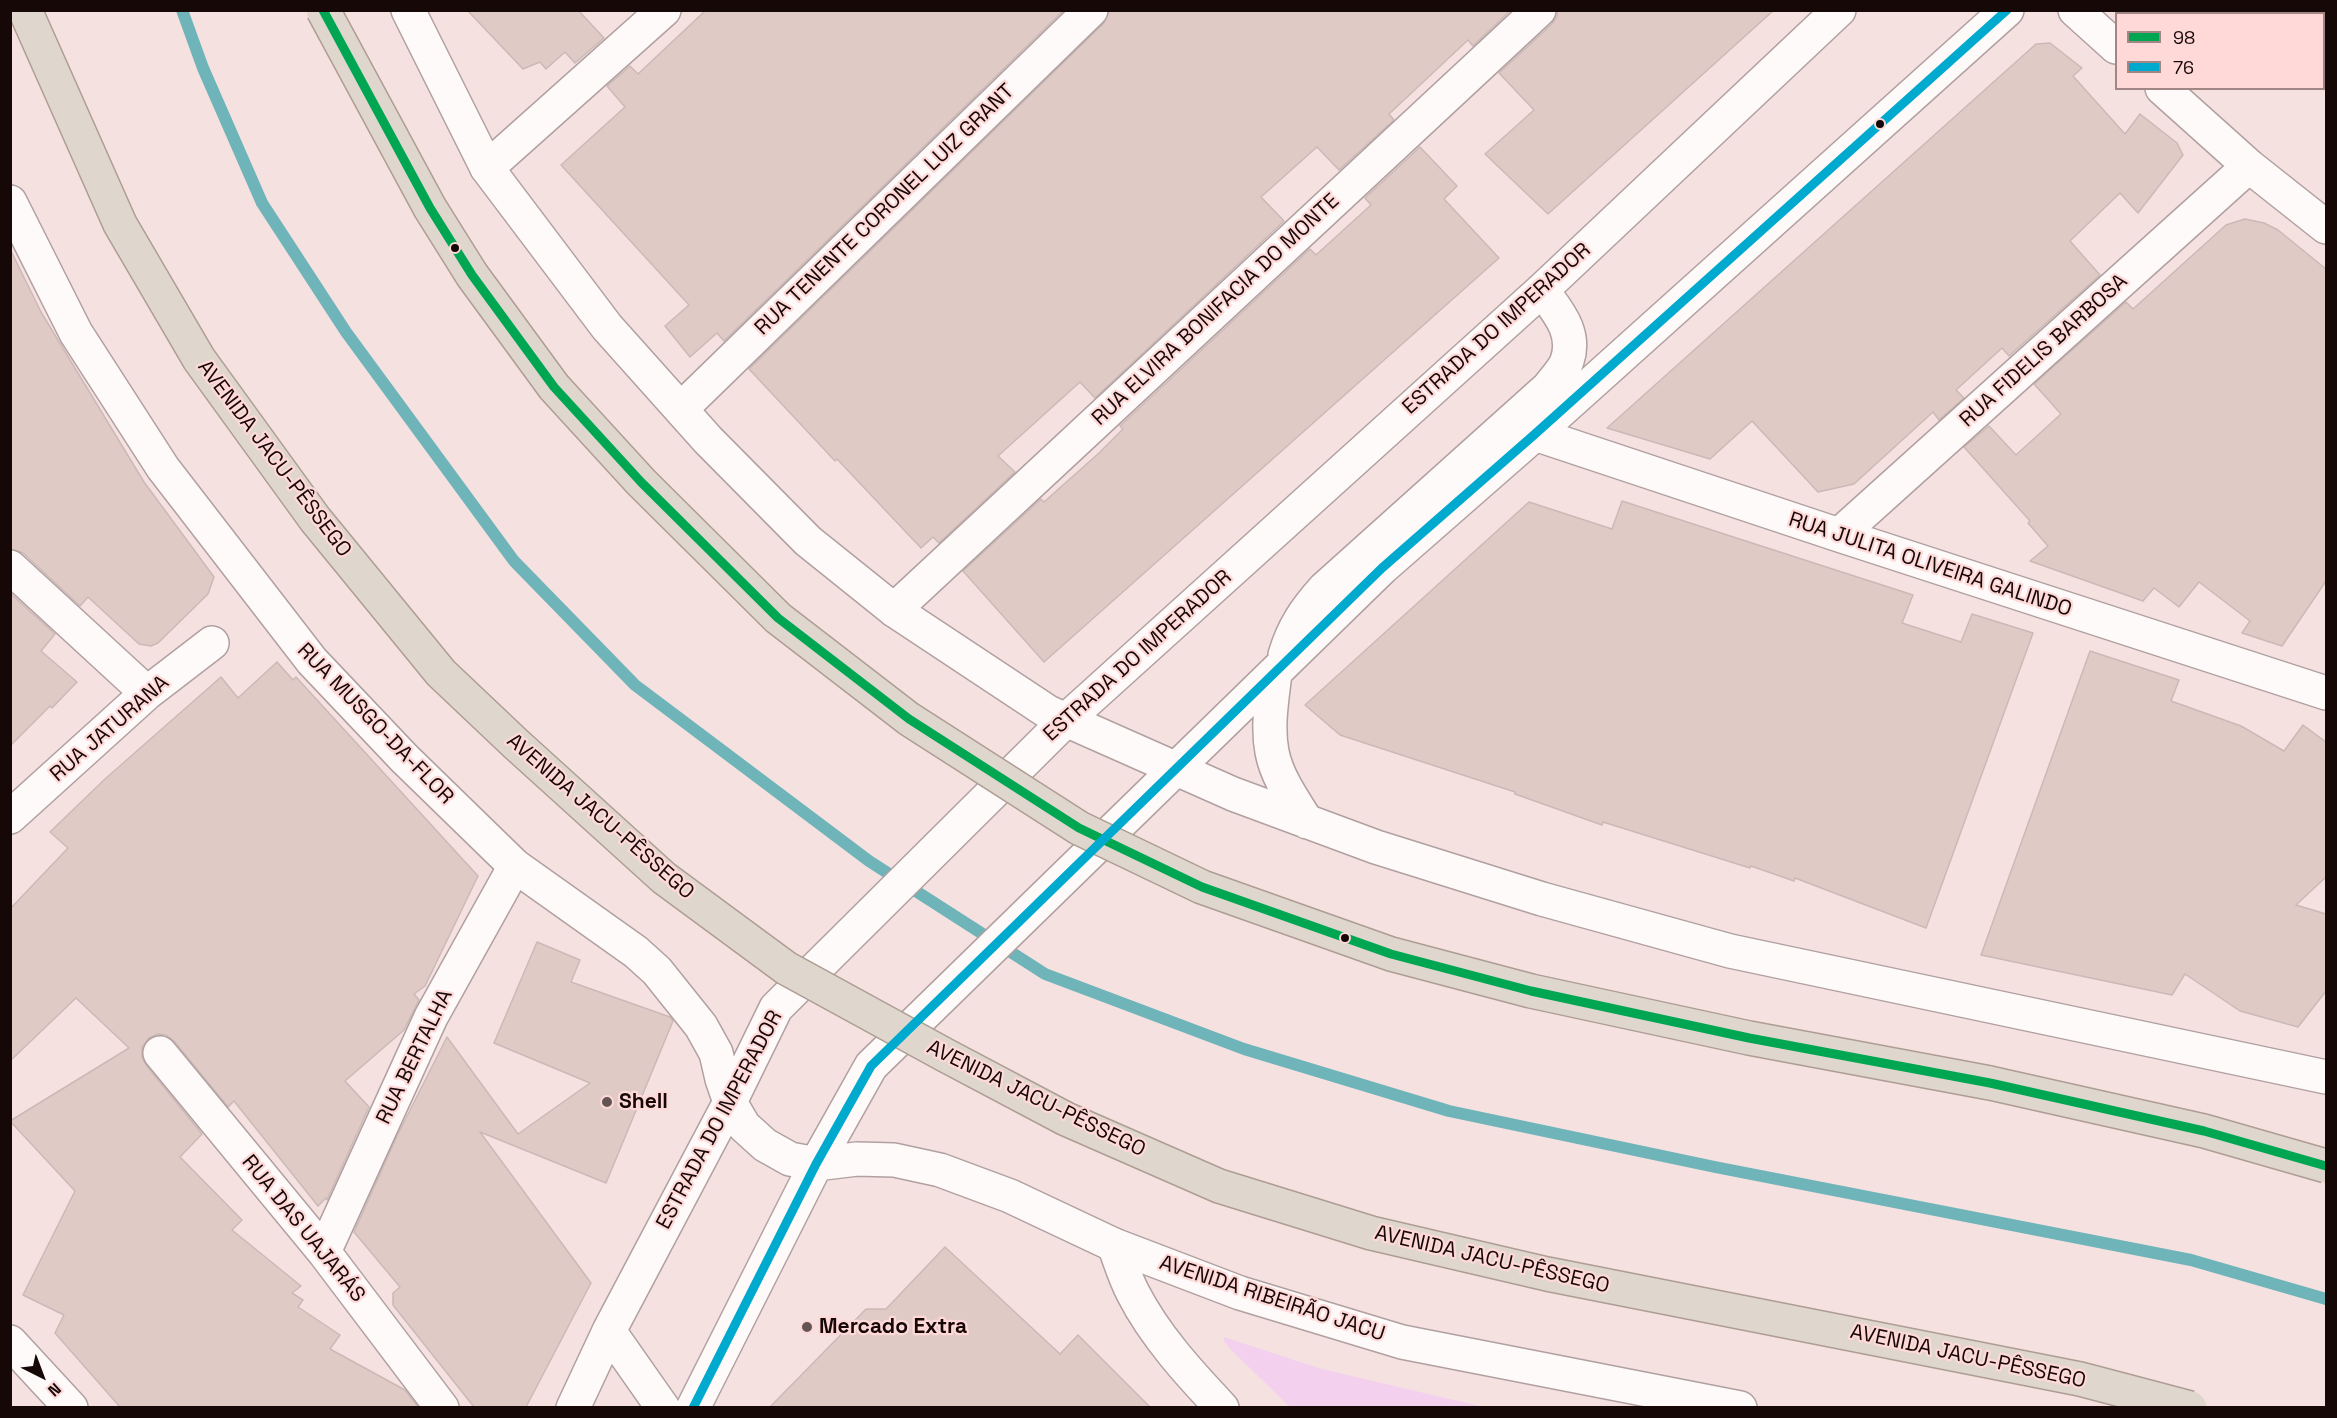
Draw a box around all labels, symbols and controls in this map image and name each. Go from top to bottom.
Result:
legend [2115,12,2325,90]
text: 98 [2173,26,2195,49]
text: 76 [2173,56,2194,79]
street label: RUA TENENTE CORONEL LUIZ GRANT [750,79,1020,341]
unlabelled marker [1874,118,1886,130]
street label: RUA ELVIRA BONIFACIA DO MONTE [1087,189,1345,431]
street label: ESTRADA DO IMPERADOR [1398,238,1596,420]
unlabelled marker [449,242,461,254]
street label: RUA FIDELIS BARBOSA [1955,269,2133,433]
street label: AVENIDA JACU-PÊSSEGO [192,356,356,562]
street label: RUA JULITA OLIVEIRA GALINDO [1785,507,2075,623]
street label: ESTRADA DO IMPERADOR [1039,565,1237,747]
street label: RUA MUSGO-DA-FLOR [292,638,458,810]
street label: RUA JATURANA [45,671,175,787]
street label: AVENIDA JACU-PÊSSEGO [501,729,699,905]
unlabelled marker [1339,932,1351,944]
street label: RUA BERTALHA [372,986,458,1128]
street label: ESTRADA DO IMPERADOR [652,1006,788,1234]
street label: AVENIDA JACU-PÊSSEGO [923,1035,1149,1163]
place label: Shell [619,1089,668,1115]
marker: Shell [600,1095,614,1109]
street label: RUA DAS UAJARÁS [236,1150,370,1308]
street label: AVENIDA JACU-PÊSSEGO [1372,1221,1612,1299]
street label: AVENIDA RIBEIRÃO JACU [1156,1251,1388,1347]
place label: Mercado Extra [819,1314,967,1340]
marker: Mercado Extra [800,1320,814,1334]
street label: AVENIDA JACU-PÊSSEGO [1848,1320,2088,1394]
north arrow [12,1346,72,1406]
text: N [43,1378,65,1401]

